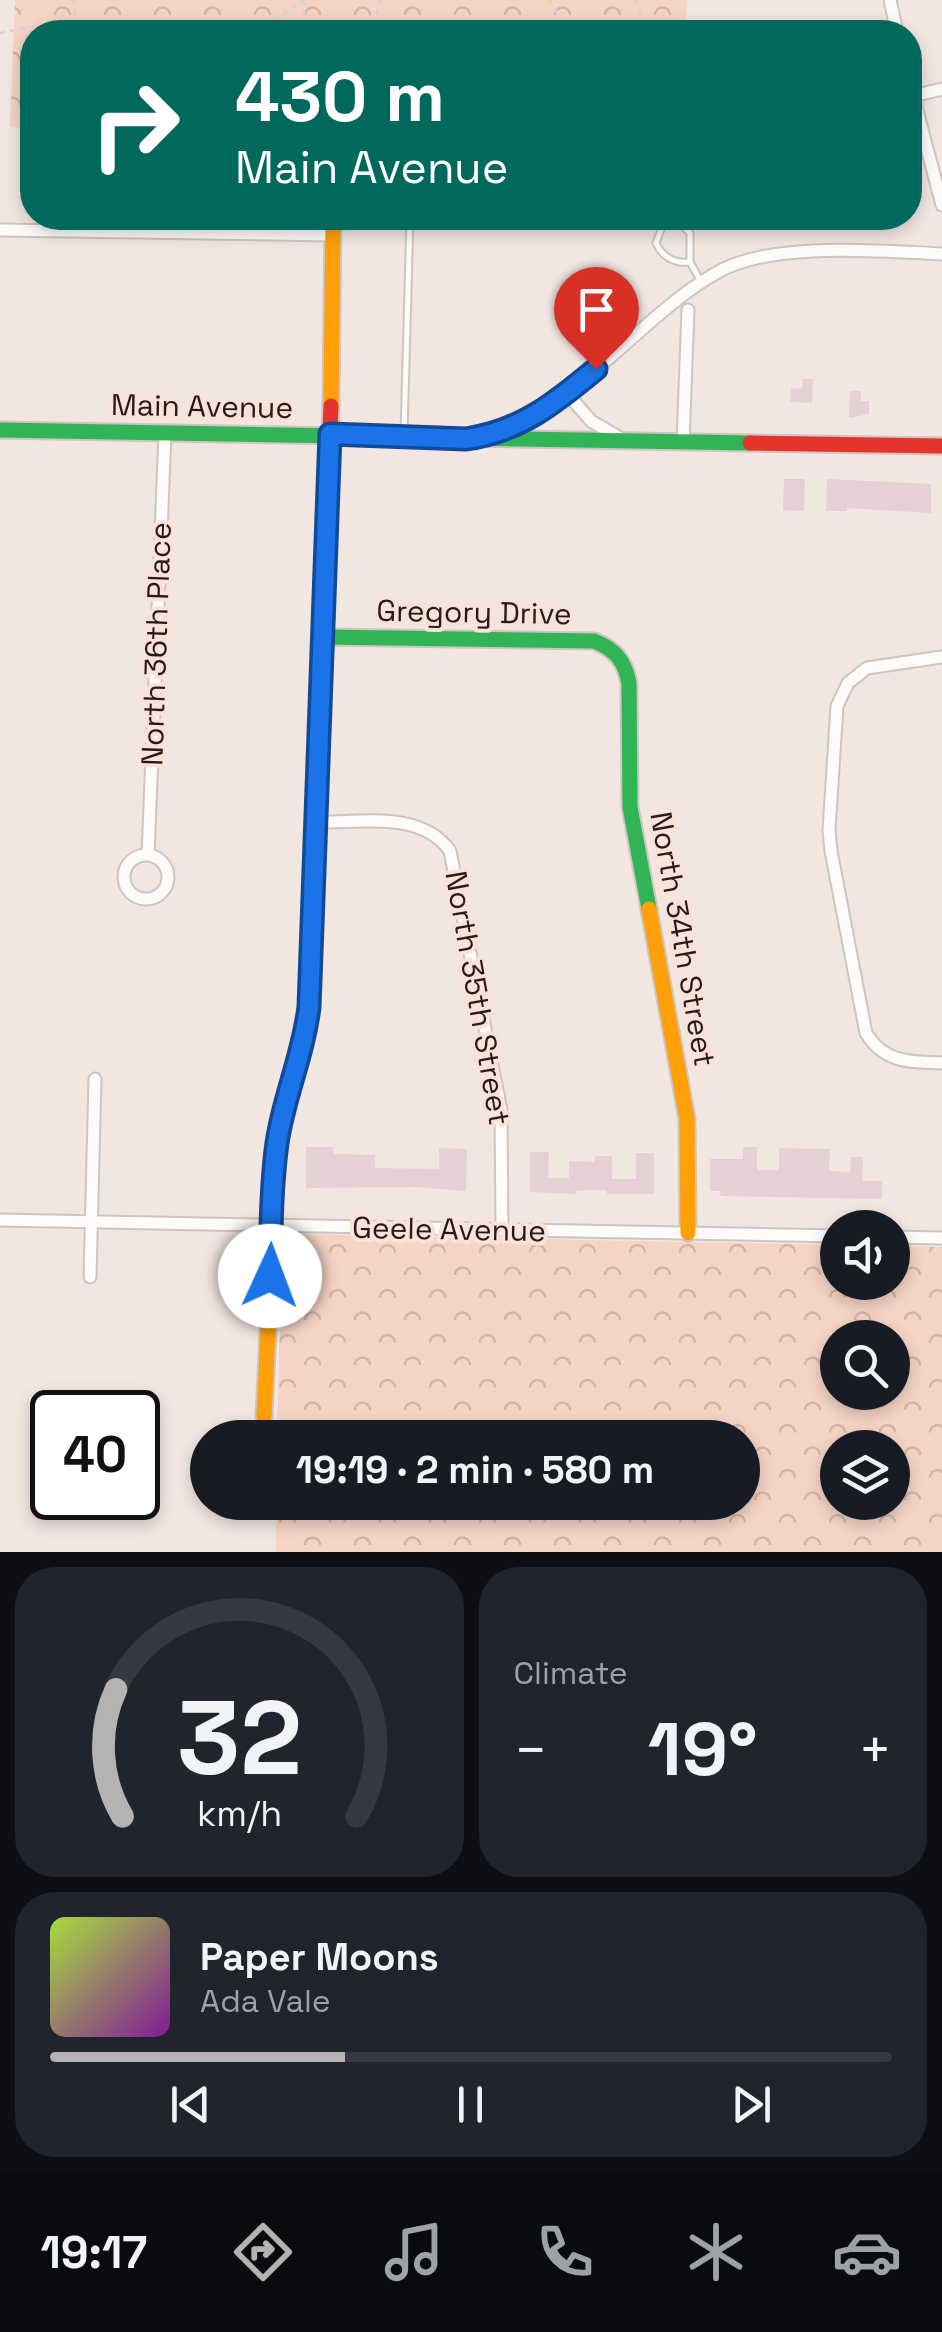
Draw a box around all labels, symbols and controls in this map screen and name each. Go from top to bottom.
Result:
text: 430 m [235,52,445,141]
icon: right [70,60,200,190]
text: Main Avenue [235,139,508,196]
pin [554,267,639,370]
icon: arrive [569,282,624,337]
street label: Main Avenue [111,385,293,427]
street label: North 36th Place [132,521,180,767]
street label: Gregory Drive [376,591,572,633]
street label: North 34th Street [641,809,725,1069]
street label: North 35th Street [436,868,520,1128]
street label: Geele Avenue [352,1208,546,1250]
map controls [820,1210,910,1520]
button: sound [820,1210,910,1300]
position arrow [218,1224,322,1328]
button: search [820,1320,910,1410]
speed limit sign: 40 [30,1390,160,1520]
button: layers [820,1430,910,1520]
text: 19:19 · 2 min · 580 m [296,1446,654,1494]
text: Climate [514,1653,628,1693]
text: 32 [177,1672,302,1804]
text: 19° [648,1701,758,1797]
text: − [514,1715,548,1785]
text: + [858,1715,892,1785]
text: km/h [197,1791,282,1836]
text: Paper Moons [200,1933,439,1981]
text: Ada Vale [200,1981,331,2021]
icon: previous [163,2077,218,2132]
icon: pause [443,2077,498,2132]
icon: next [724,2077,779,2132]
icon: directions [228,2217,298,2287]
icon: music [379,2217,449,2287]
icon: phone [530,2217,600,2287]
icon: climate [681,2217,751,2287]
icon: car [832,2217,902,2287]
text: 19:17 [40,2224,147,2281]

